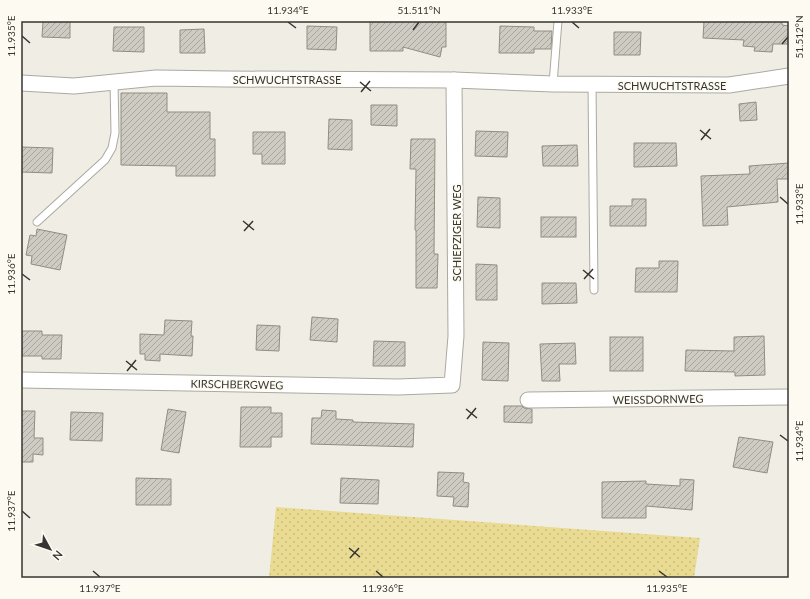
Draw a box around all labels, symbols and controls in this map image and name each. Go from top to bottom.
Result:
text: 11.934°E [267,4,309,16]
text: 51.511°N [397,4,441,16]
text: 11.933°E [551,4,593,16]
text: 11.935°E [5,15,17,57]
text: 51.512°N [793,15,805,59]
street label: SCHWUCHTSTRASSE [233,73,341,86]
street label: SCHWUCHTSTRASSE [618,79,726,92]
text: 11.933°E [793,183,805,225]
street label: SCHIEPZIGER WEG [450,184,463,282]
text: 11.936°E [5,253,17,295]
street label: KIRSCHBERGWEG [190,377,284,391]
street label: WEISSDORNWEG [612,392,704,406]
text: 11.934°E [793,420,805,462]
text: 11.937°E [5,490,17,532]
north arrow [30,529,70,569]
text: N [50,548,66,563]
text: 11.937°E [79,582,121,594]
text: 11.936°E [362,582,404,594]
text: 11.935°E [646,582,688,594]

